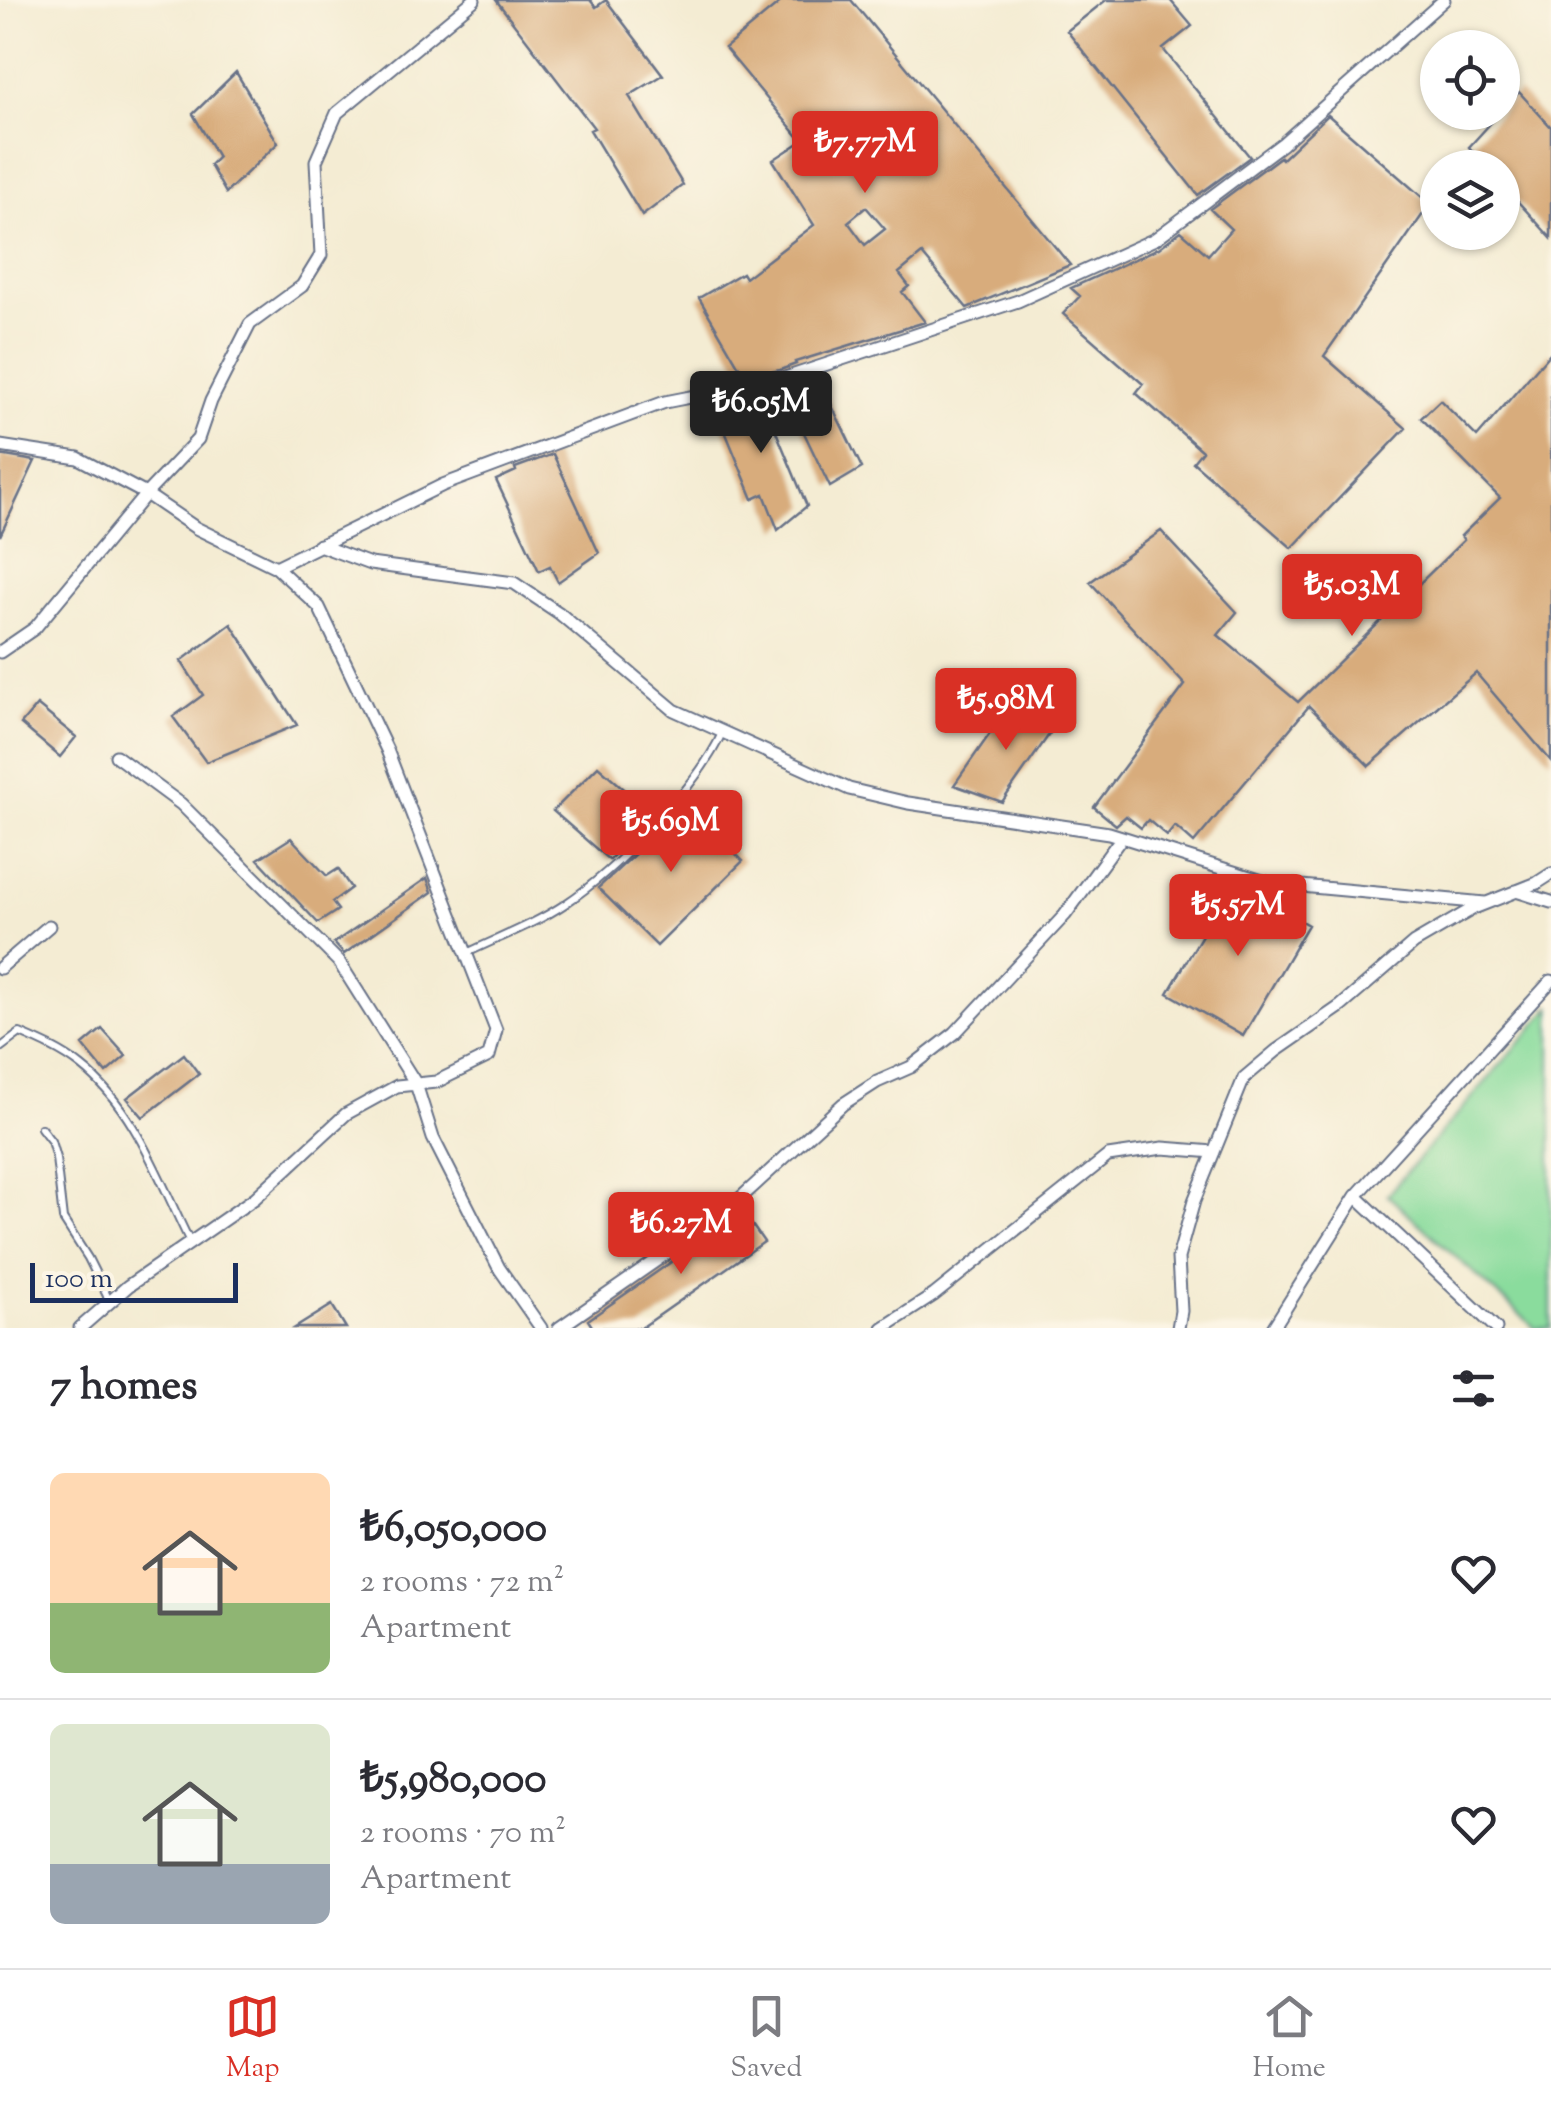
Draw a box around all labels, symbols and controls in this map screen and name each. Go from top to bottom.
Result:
map controls [1420,30,1520,250]
button: locate [1420,30,1520,130]
pin: ₺7.77M [784,111,946,196]
text: ₺7.77M [814,120,916,166]
button: layers [1420,150,1520,250]
pin: ₺6.05M [680,371,842,456]
text: ₺6.05M [712,380,810,426]
pin: ₺5.03M [1271,554,1433,639]
text: ₺5.03M [1304,563,1400,609]
pin: ₺5.98M [925,668,1087,753]
text: ₺5.98M [957,677,1055,723]
pin: ₺5.69M [590,790,752,875]
text: ₺5.69M [622,799,720,845]
pin: ₺5.57M [1157,874,1319,959]
text: ₺5.57M [1191,883,1285,929]
pin: ₺6.27M [600,1192,762,1277]
text: ₺6.27M [630,1201,732,1247]
scale bar [30,1258,238,1302]
text: 100 m [45,1260,113,1300]
text: 7 homes [50,1358,198,1418]
icon: filters [1446,1361,1501,1416]
text: ₺6,050,000 [360,1500,547,1560]
icon: home [130,1513,250,1633]
icon: heart [1446,1546,1501,1601]
text: 2 rooms · 72 m² [360,1560,564,1606]
text: Apartment [360,1606,511,1652]
text: ₺5,980,000 [360,1751,546,1811]
icon: home [130,1764,250,1884]
icon: heart [1446,1797,1501,1852]
text: 2 rooms · 70 m² [360,1811,566,1857]
text: Apartment [360,1857,511,1903]
tab: Map [225,1989,280,2089]
tab: Saved [730,1989,802,2089]
tab: Home [1252,1989,1326,2089]

